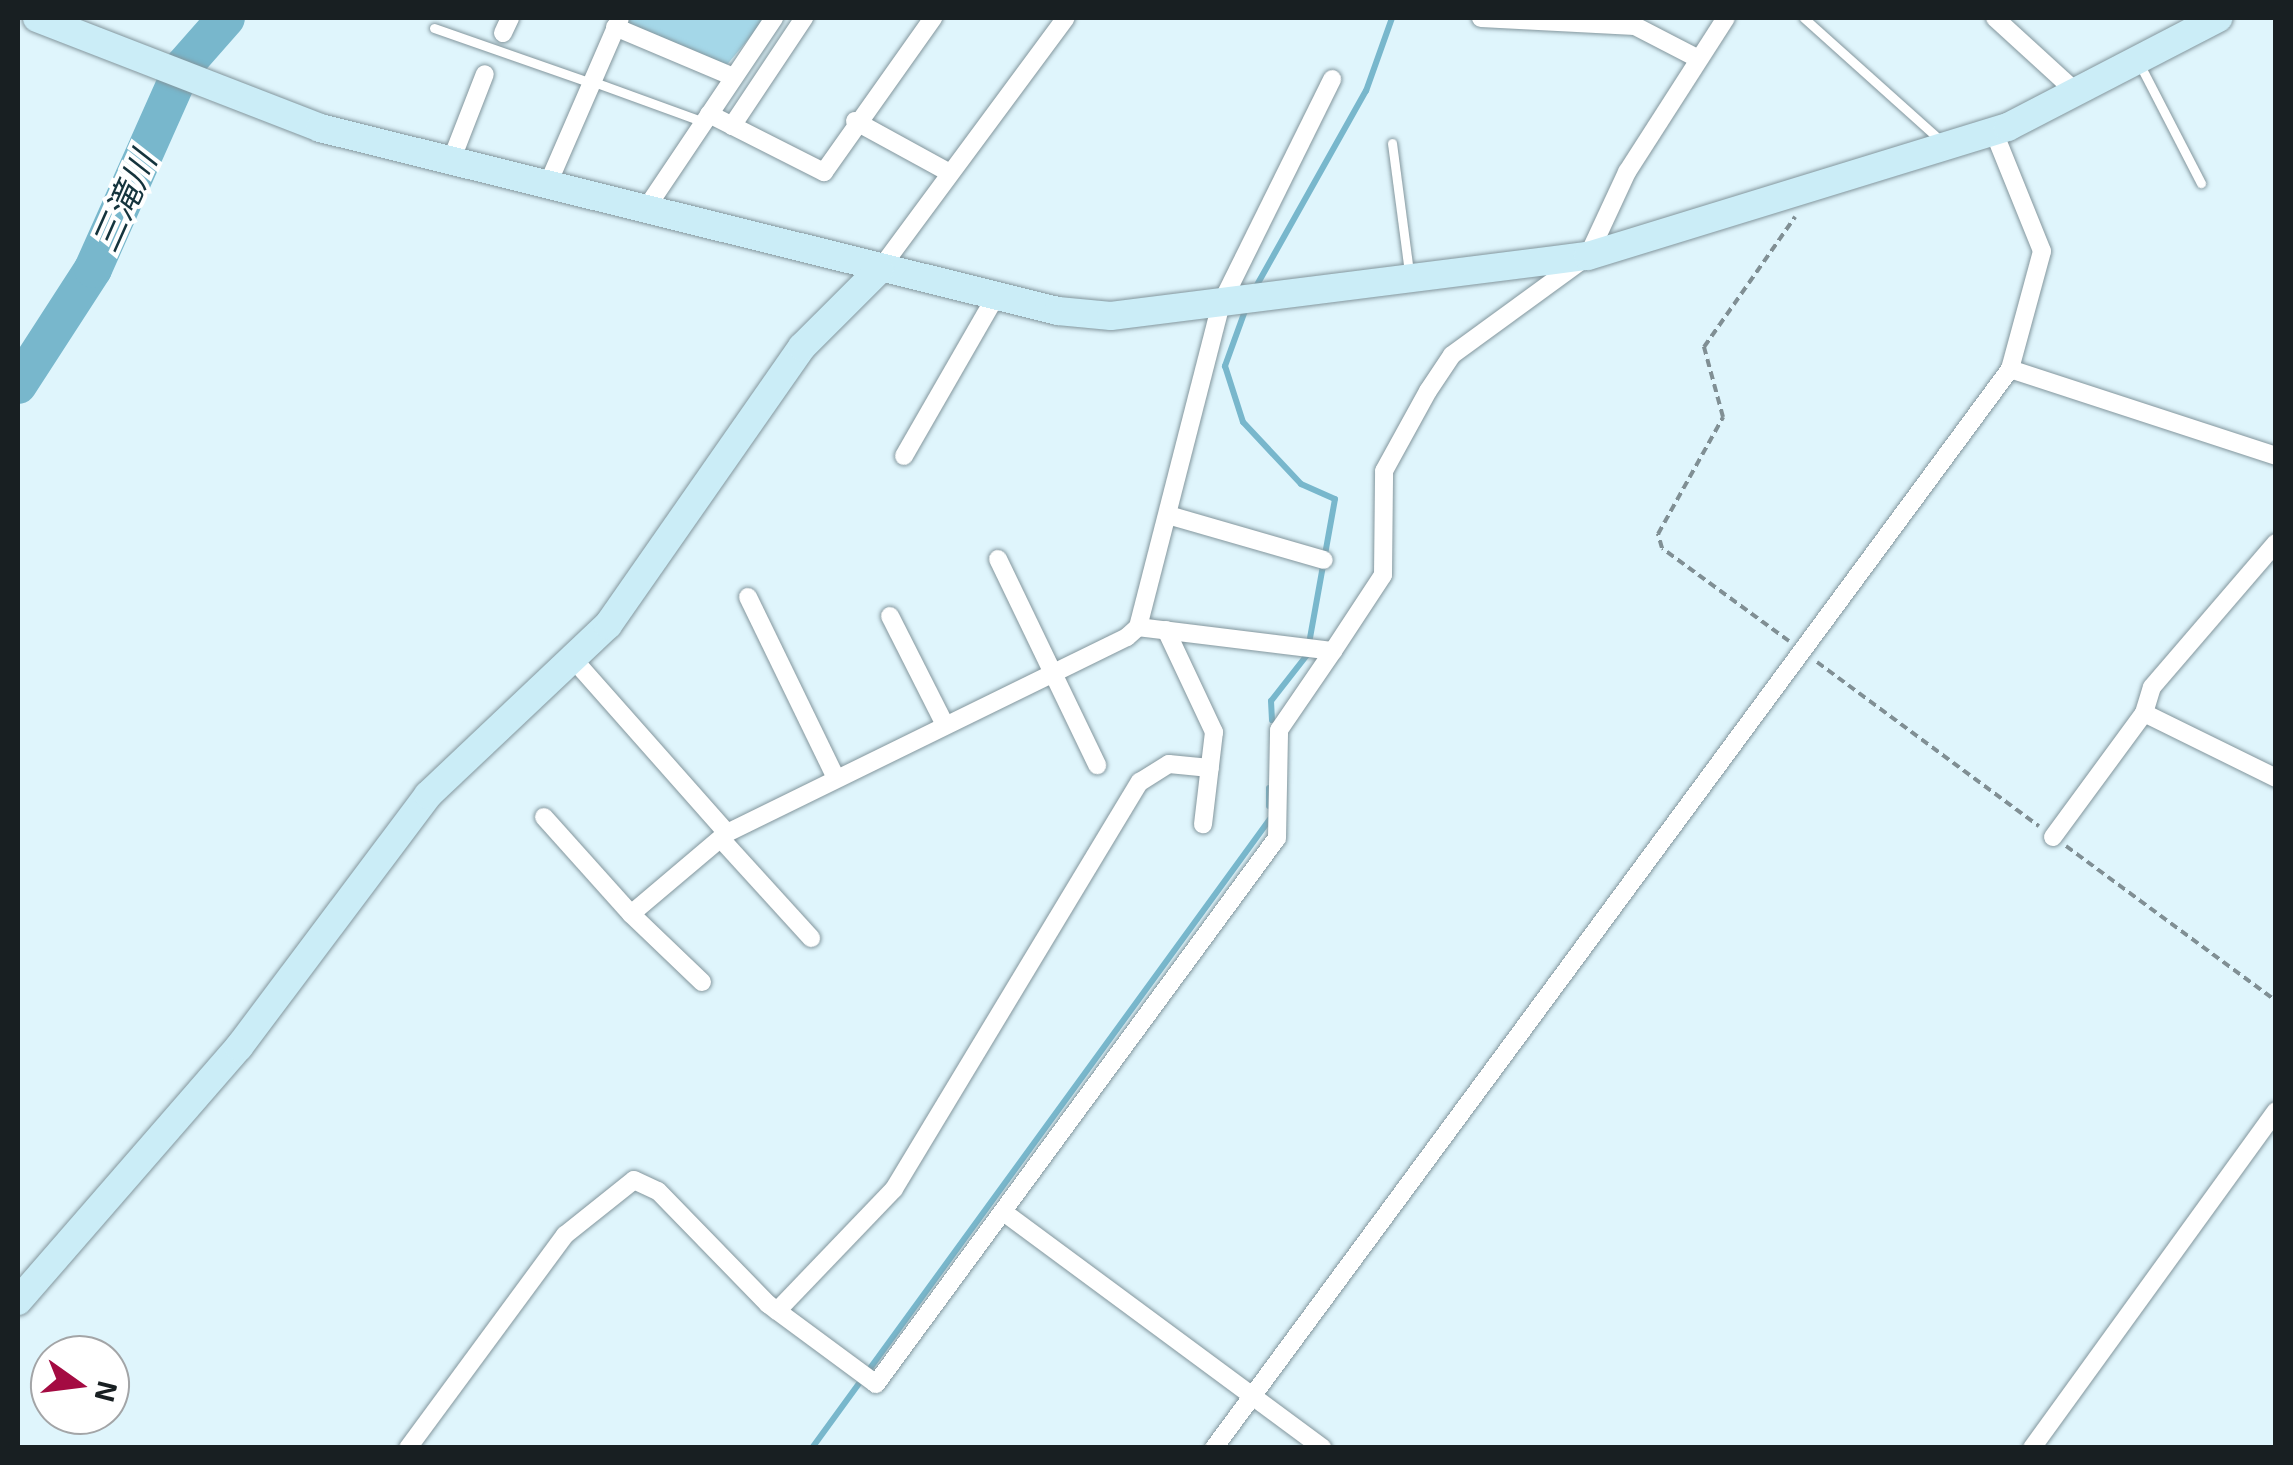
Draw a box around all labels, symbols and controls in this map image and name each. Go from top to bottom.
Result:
water label: 三滝川 [82,144,164,258]
north arrow [30,1335,130,1435]
text: N [88,1378,126,1406]

